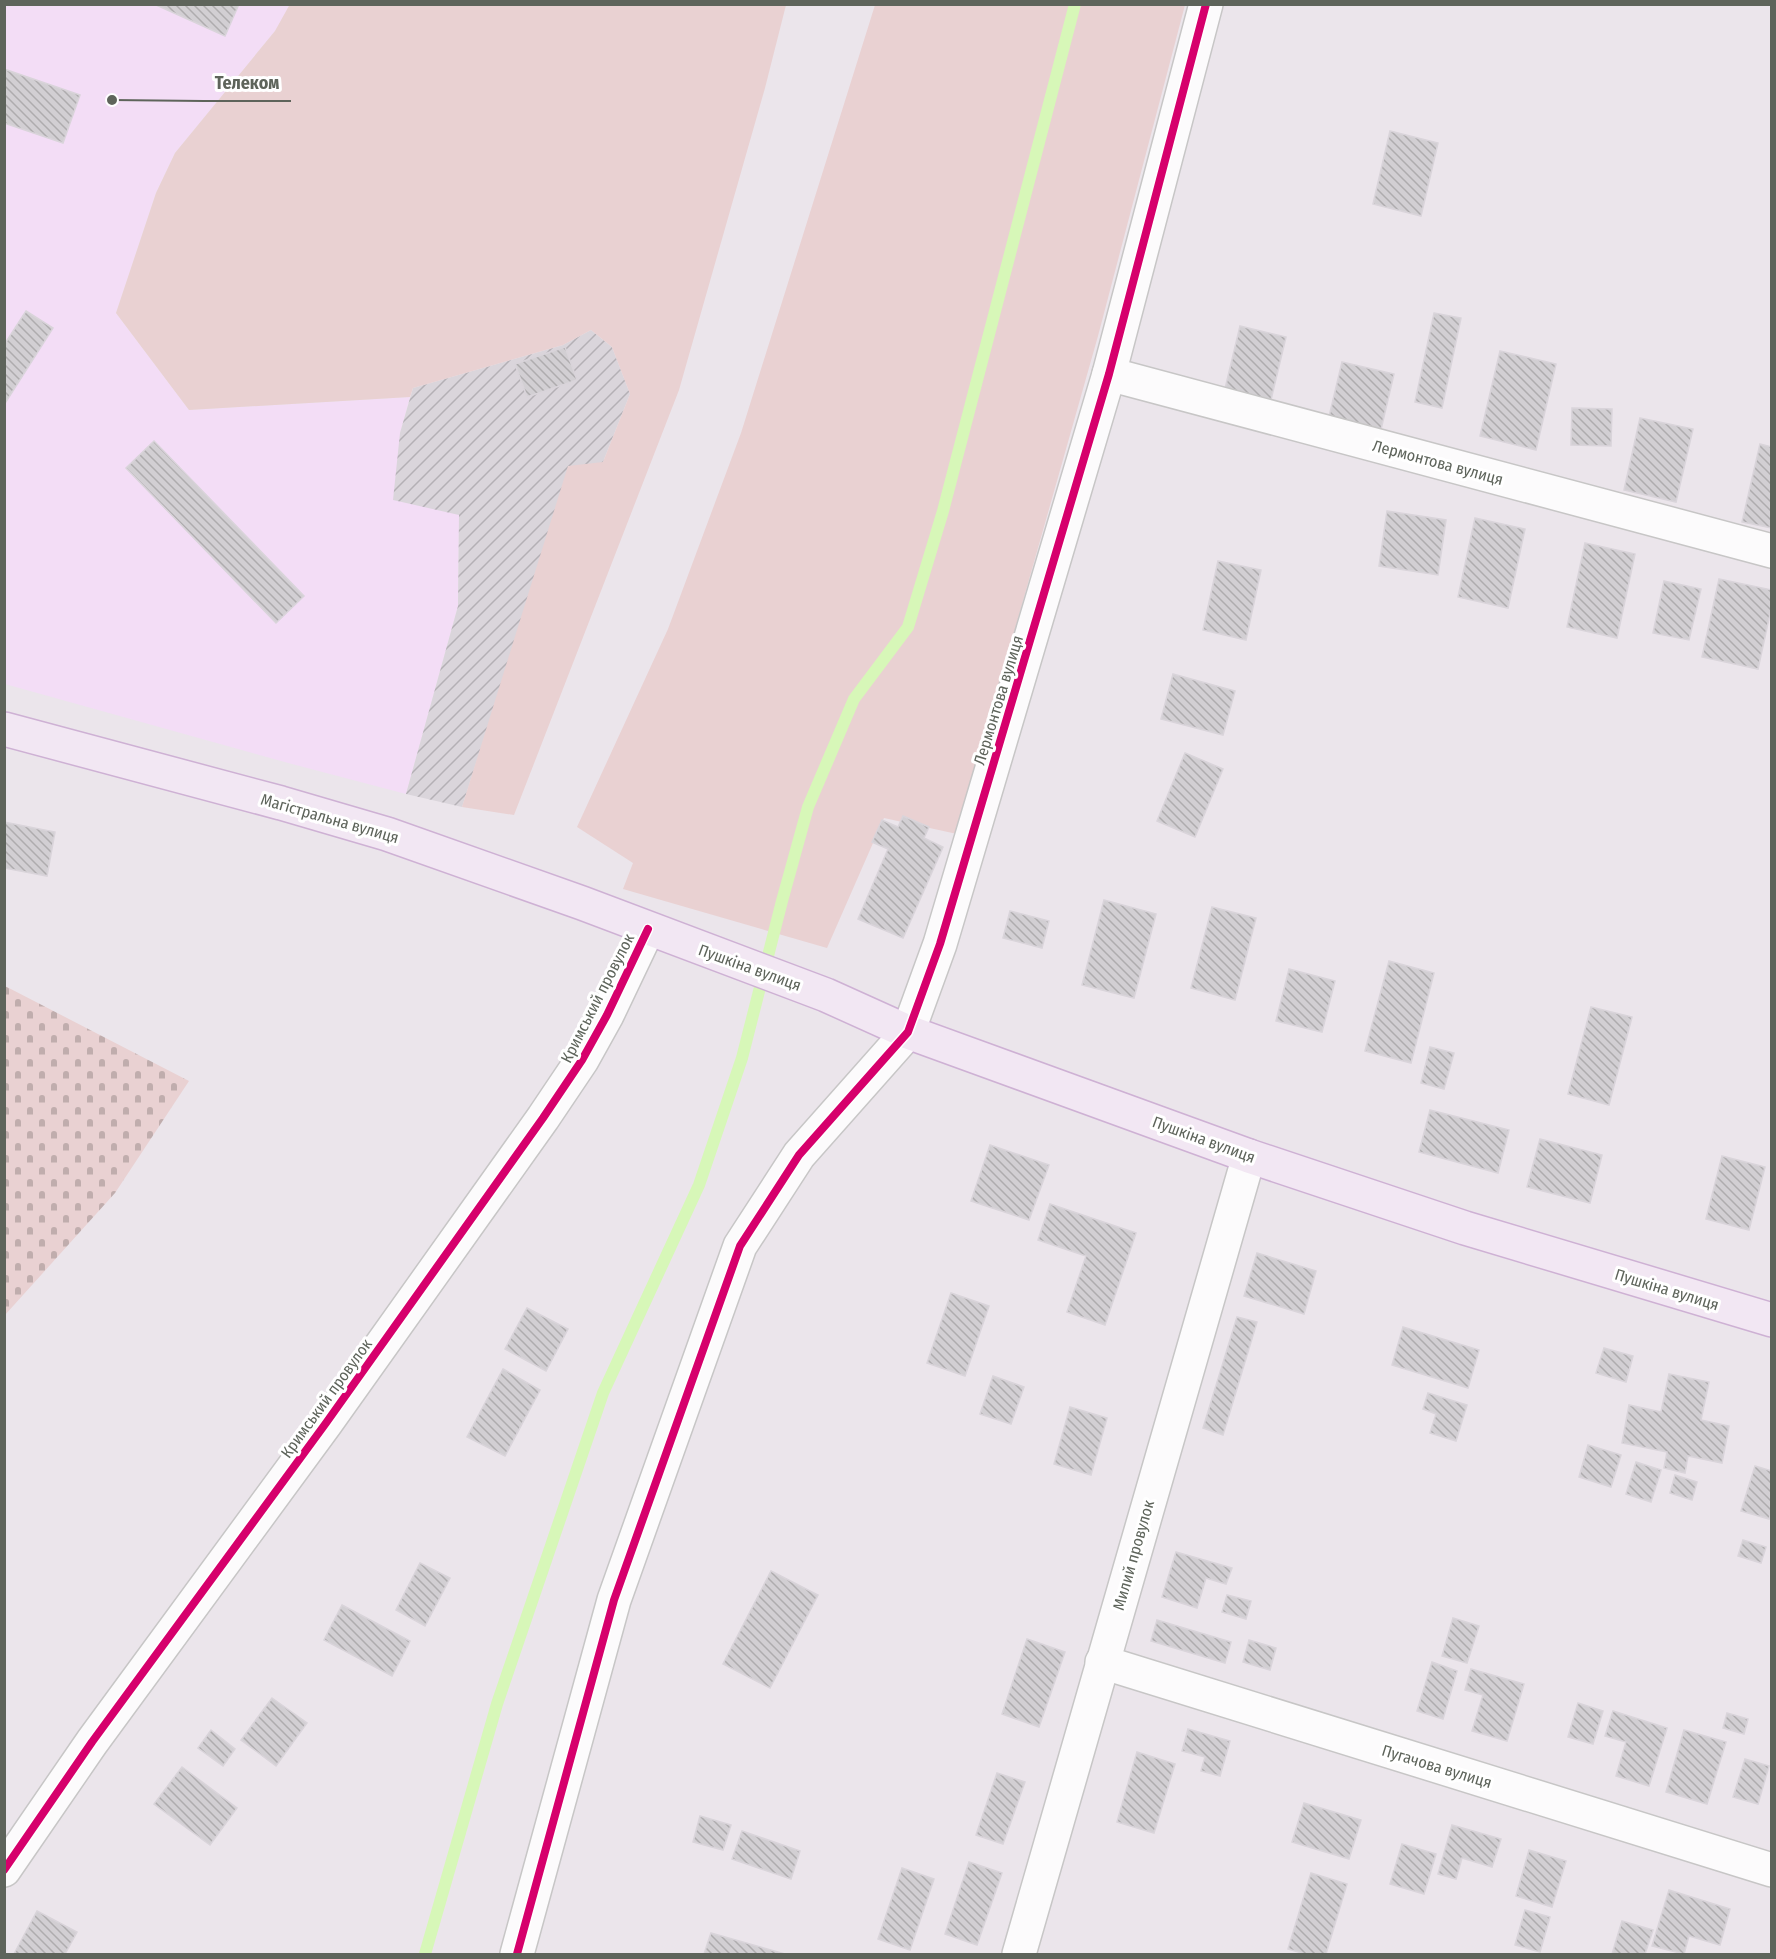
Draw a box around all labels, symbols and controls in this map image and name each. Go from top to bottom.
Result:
callout: Телеком [203,65,291,101]
text: Телеком [215,72,279,94]
street label: Лермонтова вулиця [1370,436,1505,489]
street label: Лермонтова вулиця [970,633,1027,767]
street label: Магістральна вулиця [259,790,401,847]
street label: Кримський провулок [557,930,638,1066]
street label: Пушкіна вулиця [696,940,804,995]
street label: Пушкіна вулиця [1150,1112,1258,1167]
street label: Пушкіна вулиця [1612,1265,1721,1314]
street label: Кримський провулок [277,1335,376,1461]
street label: Милий провулок [1109,1498,1158,1612]
street label: Пугачова вулиця [1380,1741,1494,1792]

